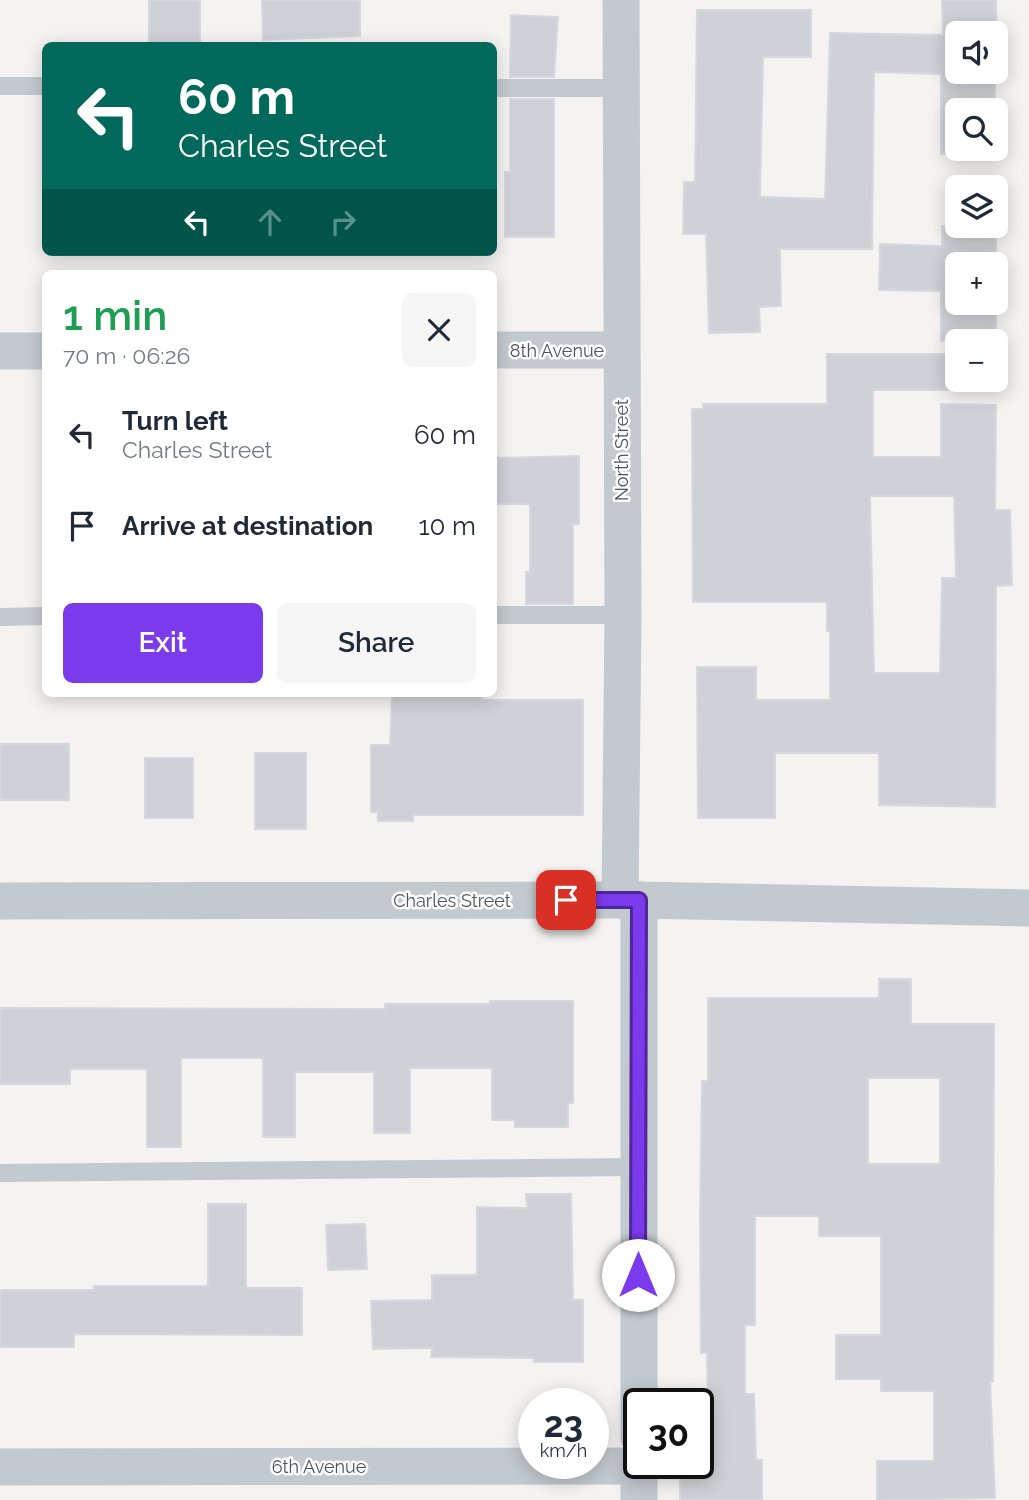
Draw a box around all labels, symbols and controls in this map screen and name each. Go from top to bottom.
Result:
map controls [945,21,1008,392]
button: sound [945,21,1008,84]
text: 60 m [178,68,295,125]
icon: left [63,70,154,161]
button: search [945,98,1008,161]
text: Charles Street [178,127,387,164]
button: layers [945,175,1008,238]
icon: left [178,203,216,241]
icon: ahead [251,203,289,241]
icon: right [324,203,362,241]
button: + [945,252,1008,315]
text: 1 min [63,291,167,340]
button: close [402,293,476,367]
button: − [945,329,1008,392]
street label: 8th Avenue [510,340,605,361]
text: 70 m · 06:26 [63,342,191,369]
street label: North Street [611,399,632,501]
text: Turn left [122,406,228,436]
icon: left [63,416,101,454]
text: 60 m [414,420,476,450]
text: Charles Street [122,436,272,463]
icon: arrive [63,507,101,545]
text: Arrive at destination [122,511,373,541]
text: 10 m [418,511,476,541]
button: Exit [63,603,263,683]
button: Share [277,603,476,683]
pin [536,870,596,930]
icon: arrive [547,881,585,919]
street label: Charles Street [393,890,511,911]
position arrow [601,1238,675,1312]
speed limit sign: 30 [623,1388,714,1479]
text: 23 [544,1404,583,1445]
text: km/h [540,1440,587,1461]
street label: 6th Avenue [272,1456,367,1477]

